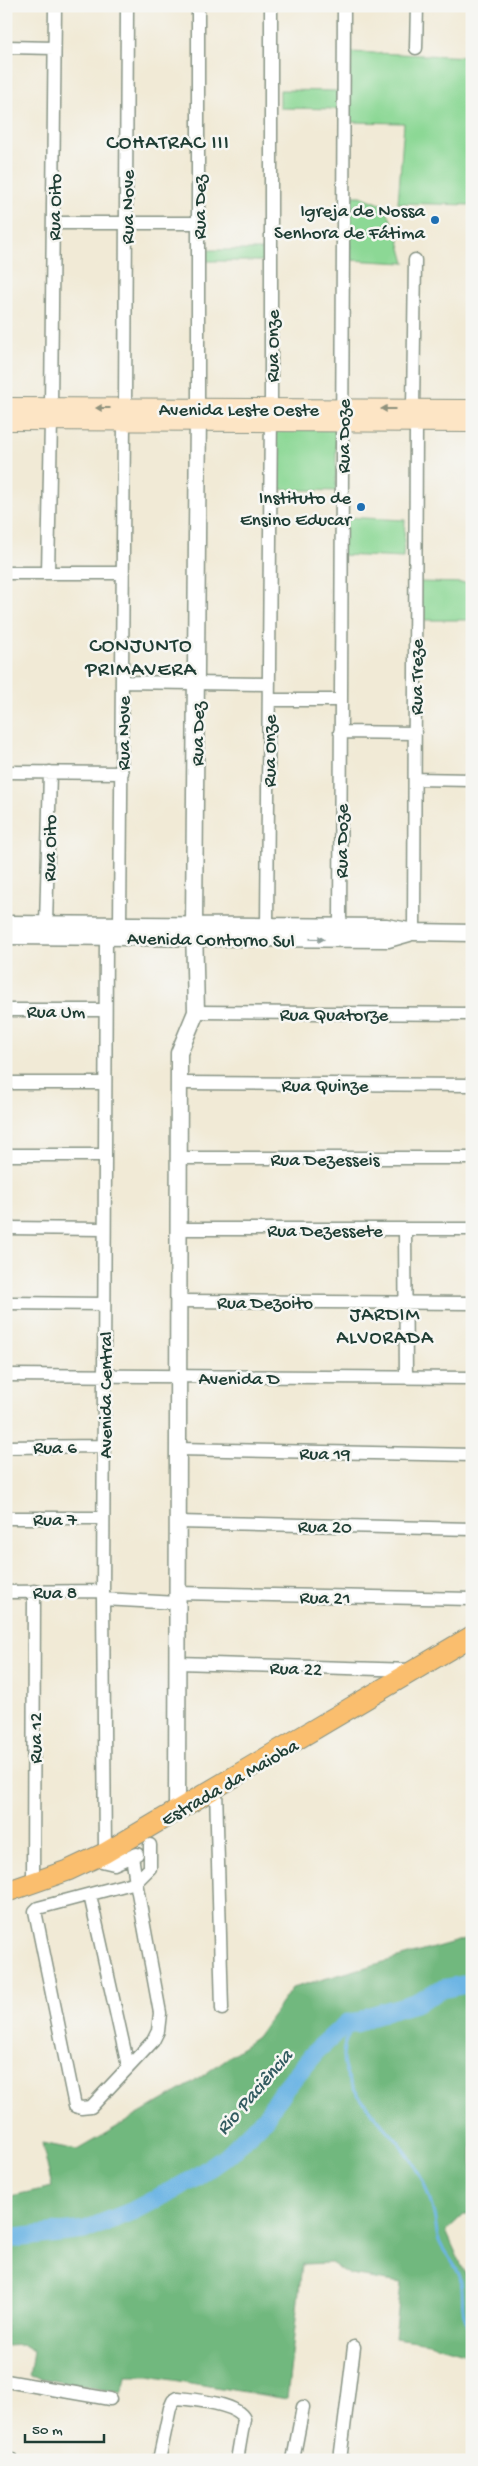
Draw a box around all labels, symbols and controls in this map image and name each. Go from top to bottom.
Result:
district label: COHATRAC III [106,132,230,157]
street label: Rua Nove [118,170,141,244]
street label: Rua Oito [44,173,69,241]
street label: Rua Dez [190,174,213,239]
place label: Igreja de Nossa Senhora de Fátima [274,201,426,246]
marker: Igreja de Nossa Senhora de Fátima [429,214,441,226]
street label: Rua Onze [263,310,286,382]
street label: Rua Doze [334,399,357,473]
street label: Avenida Leste Oeste [159,400,319,423]
one-way arrow [95,404,111,412]
one-way arrow [380,405,396,413]
place label: Instituto de Ensino Educar [240,488,353,533]
marker: Instituto de Ensino Educar [355,501,367,513]
district label: CONJUNTO PRIMAVERA [84,635,197,684]
street label: Rua Treze [407,639,430,715]
street label: Rua Nove [114,696,137,770]
street label: Rua Dez [187,701,212,767]
street label: Rua Onze [260,715,283,787]
street label: Rua Doze [332,804,355,878]
street label: Rua Oito [39,814,64,882]
street label: Avenida Contorno Sul [127,929,295,954]
one-way arrow [310,935,326,943]
street label: Rua Um [27,1002,86,1025]
street label: Rua Quatorze [280,1005,389,1028]
street label: Rua Quinze [282,1076,369,1099]
street label: Rua Dezesseis [270,1150,381,1173]
street label: Rua Dezessete [267,1221,383,1244]
street label: Rua Dezoito [217,1293,313,1316]
district label: JARDIM ALVORADA [336,1305,434,1351]
street label: Avenida Central [96,1331,119,1459]
street label: Avenida D [198,1369,280,1392]
street label: Rua 6 [33,1438,77,1461]
street label: Rua 19 [299,1444,351,1467]
street label: Rua 7 [33,1510,78,1533]
street label: Rua 20 [298,1517,352,1540]
street label: Rua 8 [33,1583,77,1606]
street label: Rua 21 [299,1588,351,1611]
street label: Rua 22 [269,1658,323,1683]
street label: Rua 12 [26,1713,49,1763]
street label: Estrada da Maioba [158,1735,305,1833]
water label: Rio Paciência [212,2045,300,2141]
scale bar [25,2411,104,2443]
text: 50 m [32,2422,63,2440]

